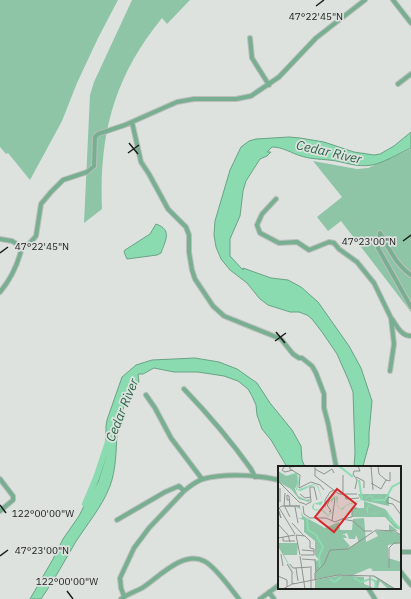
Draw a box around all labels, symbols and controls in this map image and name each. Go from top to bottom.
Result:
text: 47°22'45"N [289,10,343,23]
water label: Cedar River [295,136,365,168]
text: 47°23'00"N [342,235,396,248]
text: 47°22'45"N [15,240,69,253]
water label: Cedar River [102,375,143,444]
inset map [278,466,401,589]
text: 122°00'00"W [12,507,74,520]
text: 47°23'00"N [15,544,69,557]
text: 122°00'00"W [36,575,98,588]

